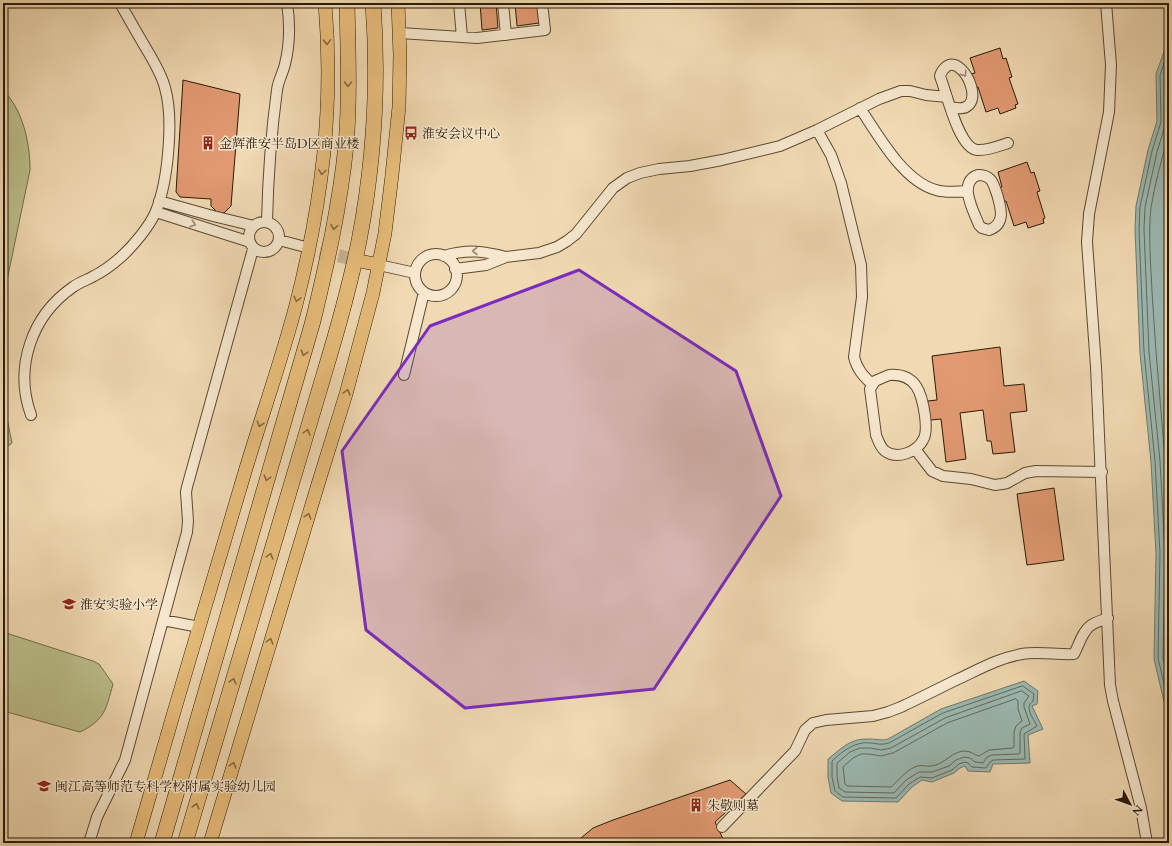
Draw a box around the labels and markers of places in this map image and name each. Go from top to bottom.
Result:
bus stop icon: 淮安会议中心 [403,125,419,141]
place label: 淮安会议中心 [422,125,500,143]
building icon: 金辉淮安半岛D区商业楼 [200,135,216,151]
place label: 金辉淮安半岛D区商业楼 [219,135,360,153]
school or university icon: 淮安实验小学 [61,596,77,612]
place label: 淮安实验小学 [80,596,158,614]
school or university icon: 闽江高等师范专科学校附属实验幼儿园 [36,778,52,794]
place label: 闽江高等师范专科学校附属实验幼儿园 [55,778,276,796]
building icon: 朱敬则墓 [688,797,704,813]
place label: 朱敬则墓 [707,797,759,815]

